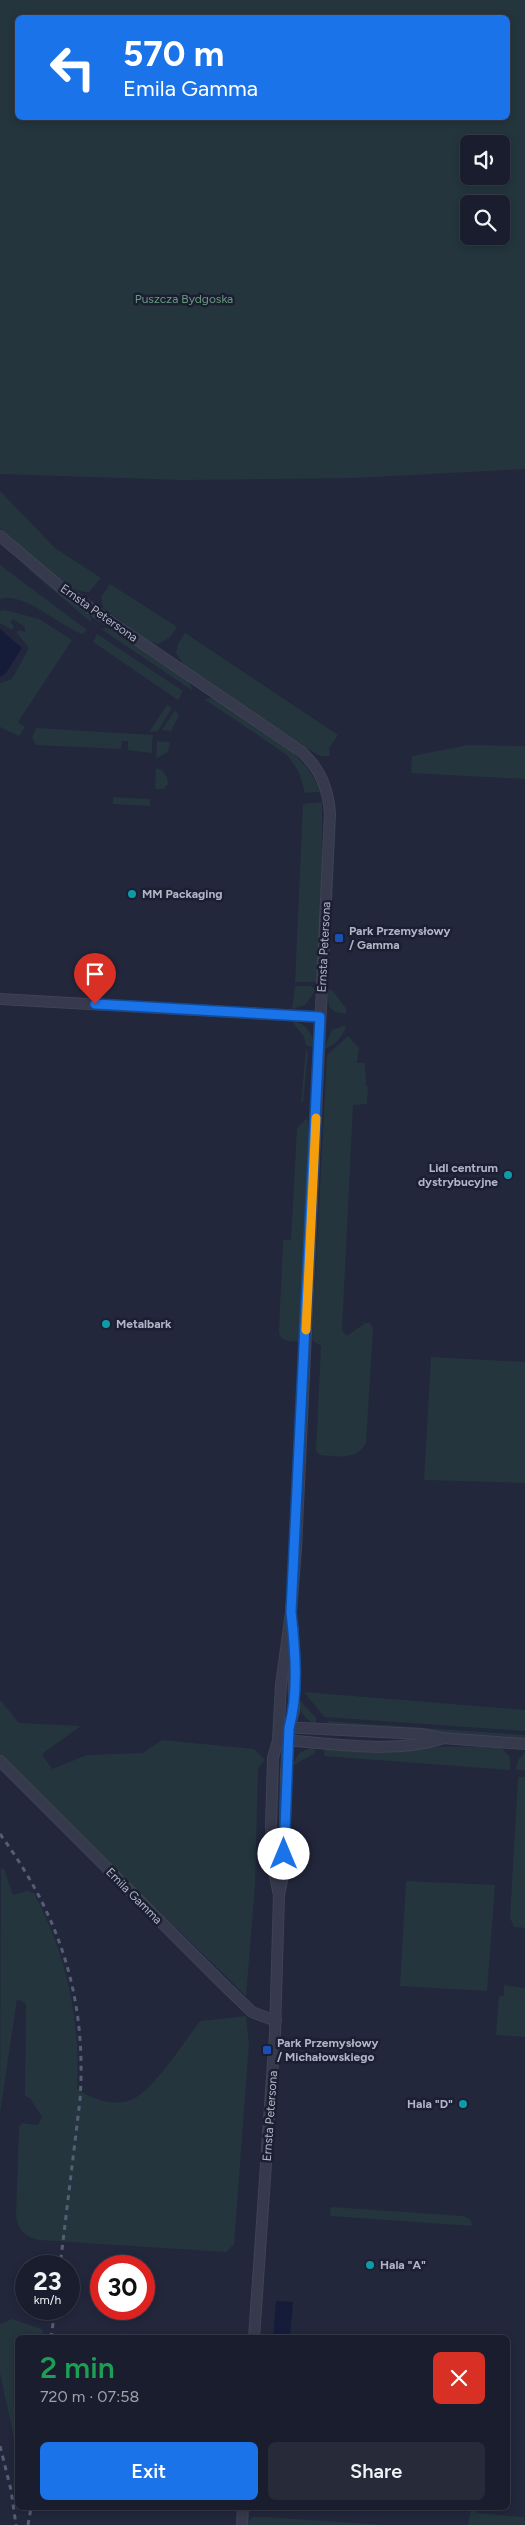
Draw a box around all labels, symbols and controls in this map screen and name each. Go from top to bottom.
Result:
text: 570 m [123,33,224,75]
icon: left [40,35,105,100]
text: Emila Gamma [123,75,258,102]
map controls [460,135,510,245]
button: sound [460,135,510,185]
button: search [460,195,510,245]
park label: Puszcza Bydgoska [135,292,233,306]
street label: Ernsta Petersona [58,581,140,645]
place label: MM Packaging [142,887,222,901]
marker: MM Packaging [126,888,138,900]
street label: Ernsta Petersona [315,901,333,993]
place label: Park Przemysłowy / Gamma [349,924,450,952]
marker: Park Przemysłowy / Gamma [333,932,345,944]
pin [74,953,116,1004]
icon: arrive [81,960,109,988]
place label: Lidl centrum dystrybucyjne [418,1161,498,1189]
marker: Lidl centrum dystrybucyjne [502,1169,514,1181]
place label: Metalbark [116,1317,172,1331]
marker: Metalbark [100,1318,112,1330]
position arrow [257,1827,309,1879]
street label: Emila Gamma [103,1865,165,1927]
place label: Park Przemysłowy / Michałowskiego [277,2036,378,2064]
marker: Park Przemysłowy / Michałowskiego [261,2044,273,2056]
street label: Ernsta Petersona [260,2070,280,2162]
place label: Hala "D" [407,2097,453,2111]
marker: Hala "D" [457,2098,469,2110]
speed limit sign: 30 [90,2255,155,2320]
place label: Hala "A" [380,2258,426,2272]
marker: Hala "A" [364,2259,376,2271]
text: 23 [33,2266,62,2296]
text: km/h [34,2293,61,2307]
text: 2 min [40,2349,115,2386]
button: close [433,2352,485,2404]
text: 720 m · 07:58 [40,2387,139,2406]
button: Exit [40,2442,258,2500]
button: Share [268,2442,485,2500]

